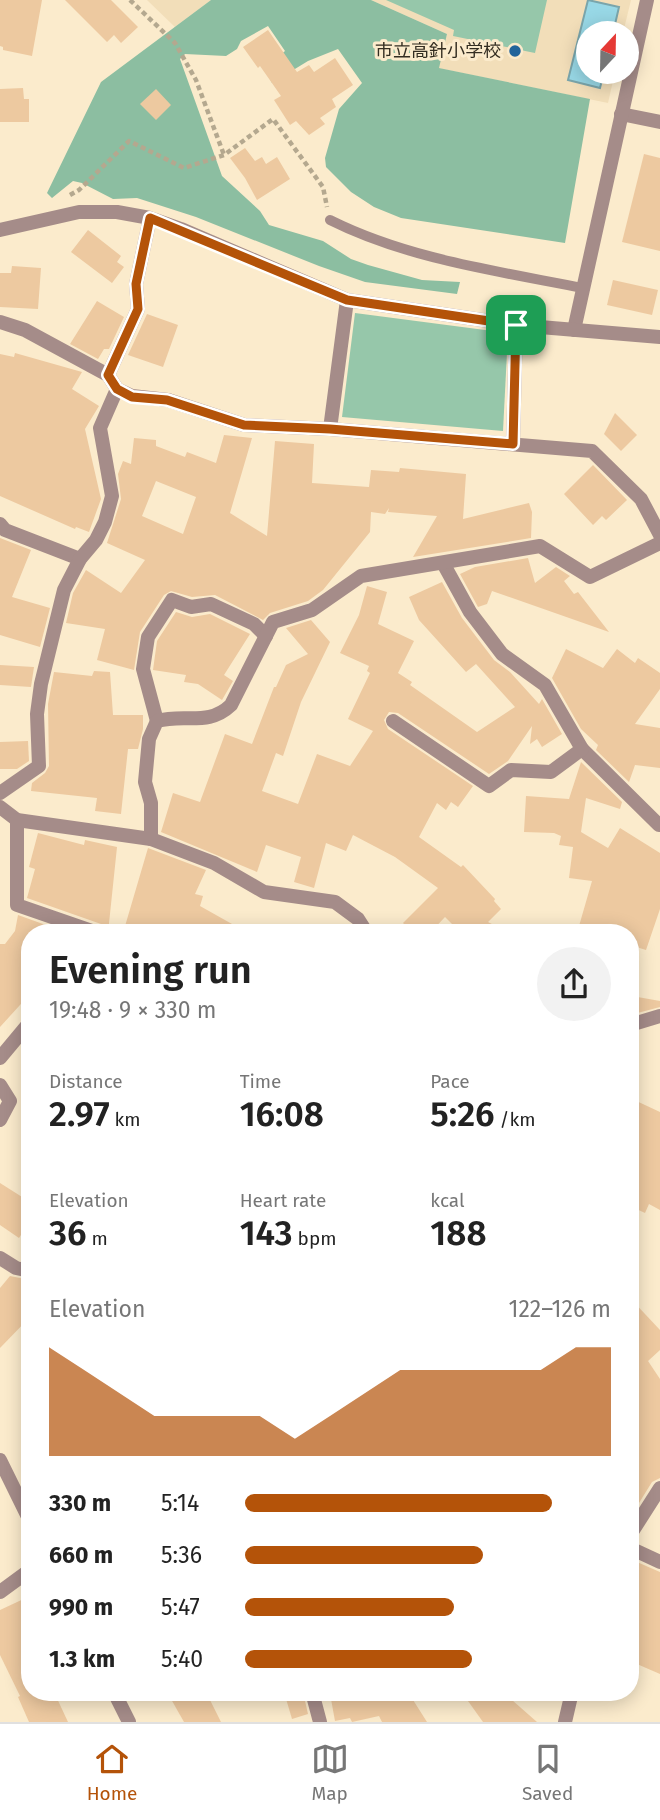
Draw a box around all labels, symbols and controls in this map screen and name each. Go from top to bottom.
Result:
north arrow [576,21,639,84]
map controls [576,21,639,84]
place label: 市立高針小学校 [375,40,501,62]
marker: 市立高針小学校 [507,43,523,59]
pin [486,295,546,355]
icon: arrive [497,306,535,344]
text: Evening run [49,947,252,993]
button: share [537,947,611,1021]
text: 19:48 · 9 × 330 m [49,996,216,1024]
text: Distance [49,1070,123,1093]
text: Time [240,1070,281,1093]
text: Pace [430,1070,470,1093]
text: 2.97 [49,1093,110,1135]
text: 16:08 [240,1093,324,1135]
text: 5:26 [430,1093,495,1135]
text: km [110,1108,141,1131]
text: /km [495,1108,536,1131]
text: Elevation [49,1189,129,1212]
text: Heart rate [240,1189,326,1212]
text: kcal [430,1189,465,1212]
text: 36 [49,1212,87,1254]
text: 143 [240,1212,293,1254]
text: 188 [430,1212,486,1254]
text: m [87,1227,108,1250]
text: bpm [293,1227,336,1250]
text: Elevation [49,1295,145,1323]
text: 122–126 m [509,1295,611,1323]
text: 330 m [49,1489,111,1517]
text: 5:14 [161,1489,199,1517]
text: 660 m [49,1541,113,1569]
text: 5:36 [161,1541,202,1569]
text: 990 m [49,1593,113,1621]
text: 5:47 [161,1593,200,1621]
text: 1.3 km [49,1645,115,1673]
text: 5:40 [161,1645,203,1673]
tab: Home [87,1740,137,1805]
tab: Map [311,1740,349,1805]
tab: Saved [522,1740,573,1805]

